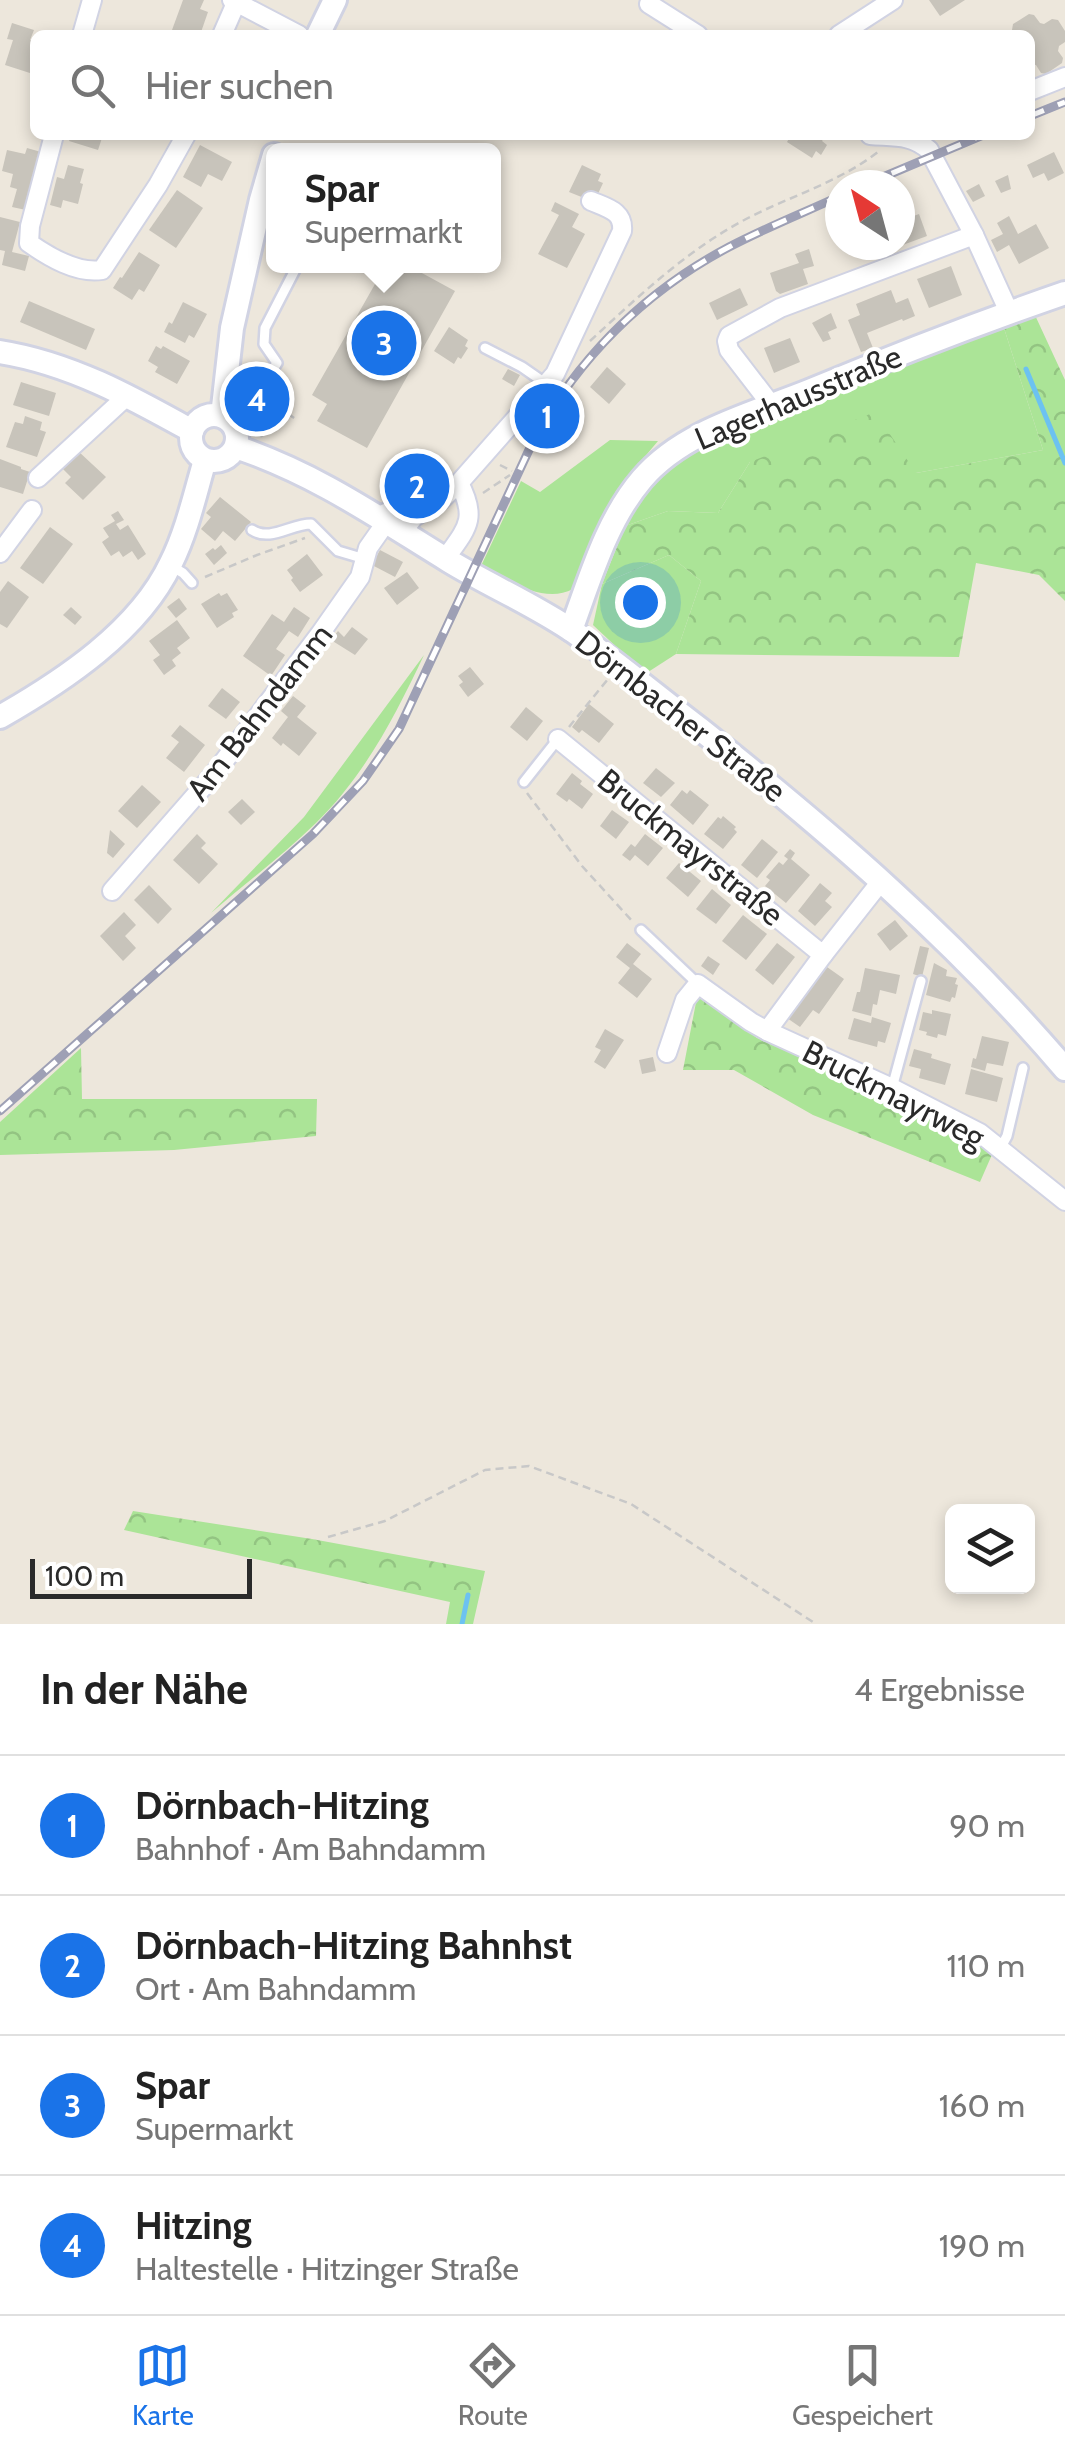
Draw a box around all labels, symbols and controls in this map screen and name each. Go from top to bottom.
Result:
search box [30,30,1035,140]
icon: search [65,58,120,113]
text: Hier suchen [145,62,334,109]
popup [266,143,501,273]
text: Spar [304,165,379,212]
north arrow [825,170,915,260]
text: Supermarkt [304,212,463,251]
pin: 3 [352,306,416,380]
street label: Lagerhausstraße [689,336,907,458]
pin: 4 [224,362,290,436]
pin: 1 [514,378,580,454]
pin: 2 [384,448,450,524]
your location [615,577,666,628]
street label: Am Bahndamm [178,616,340,808]
street label: Dörnbacher Straße [568,622,794,810]
street label: Bruckmayrstraße [590,760,792,934]
street label: Bruckmayrweg [796,1031,992,1157]
map controls [945,1504,1035,1594]
button: layers [945,1504,1035,1594]
scale bar [30,1554,252,1598]
text: 100 m [45,1559,124,1593]
text: In der Nähe [40,1663,248,1715]
text: 4 Ergebnisse [854,1670,1025,1709]
text: Dörnbach-Hitzing [135,1782,429,1829]
text: 1 [67,1806,78,1845]
text: 90 m [949,1806,1025,1845]
text: Bahnhof · Am Bahndamm [135,1829,486,1868]
text: Dörnbach-Hitzing Bahnhst [135,1922,572,1969]
text: 2 [64,1946,81,1985]
text: 110 m [947,1946,1025,1985]
text: Ort · Am Bahndamm [135,1969,416,2008]
text: Spar [135,2062,210,2109]
text: 3 [64,2086,81,2125]
text: 160 m [939,2086,1025,2125]
text: Supermarkt [135,2109,293,2148]
text: Hitzing [135,2202,252,2249]
text: 4 [63,2226,82,2265]
text: 190 m [939,2226,1025,2265]
text: Haltestelle · Hitzinger Straße [135,2249,519,2288]
tab: Karte [132,2338,194,2432]
tab: Route [458,2338,528,2432]
tab: Gespeichert [792,2338,933,2432]

